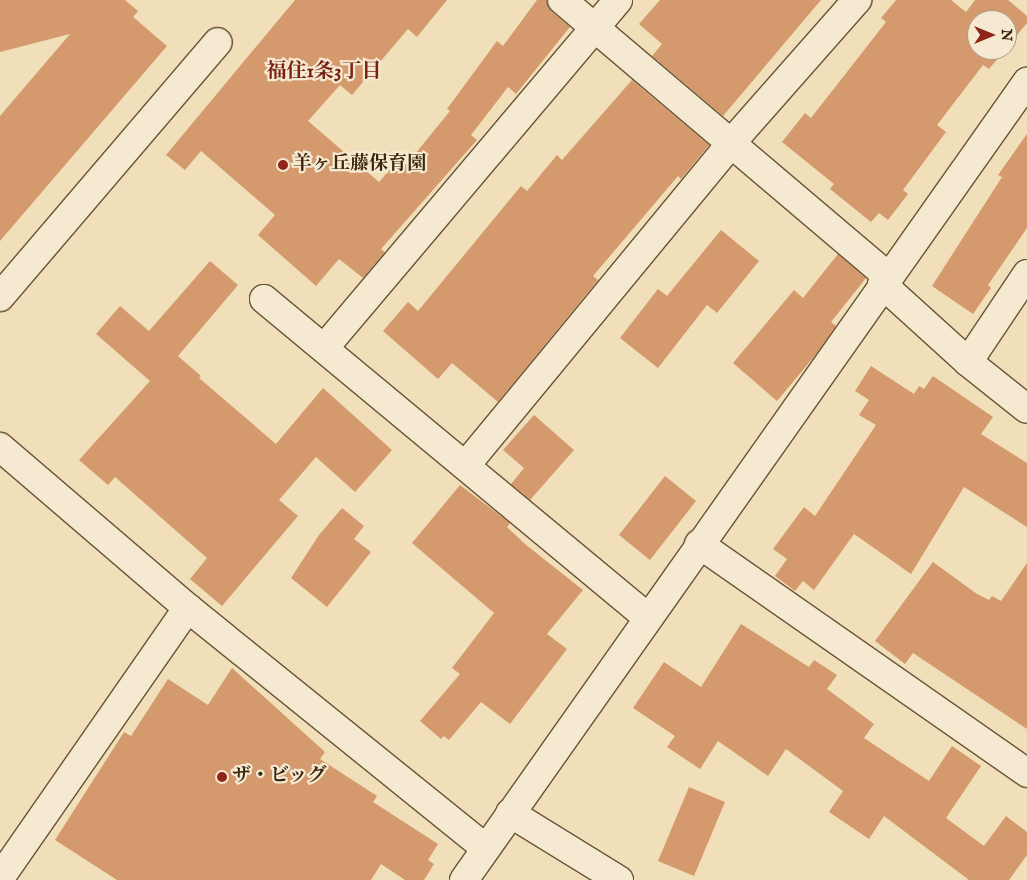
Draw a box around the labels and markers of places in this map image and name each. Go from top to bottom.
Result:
place label: 羊ヶ丘藤保育園 [293,154,426,176]
marker: 羊ヶ丘藤保育園 [277,159,289,171]
place label: ザ・ビッグ [232,766,327,788]
marker: ザ・ビッグ [216,771,228,783]

